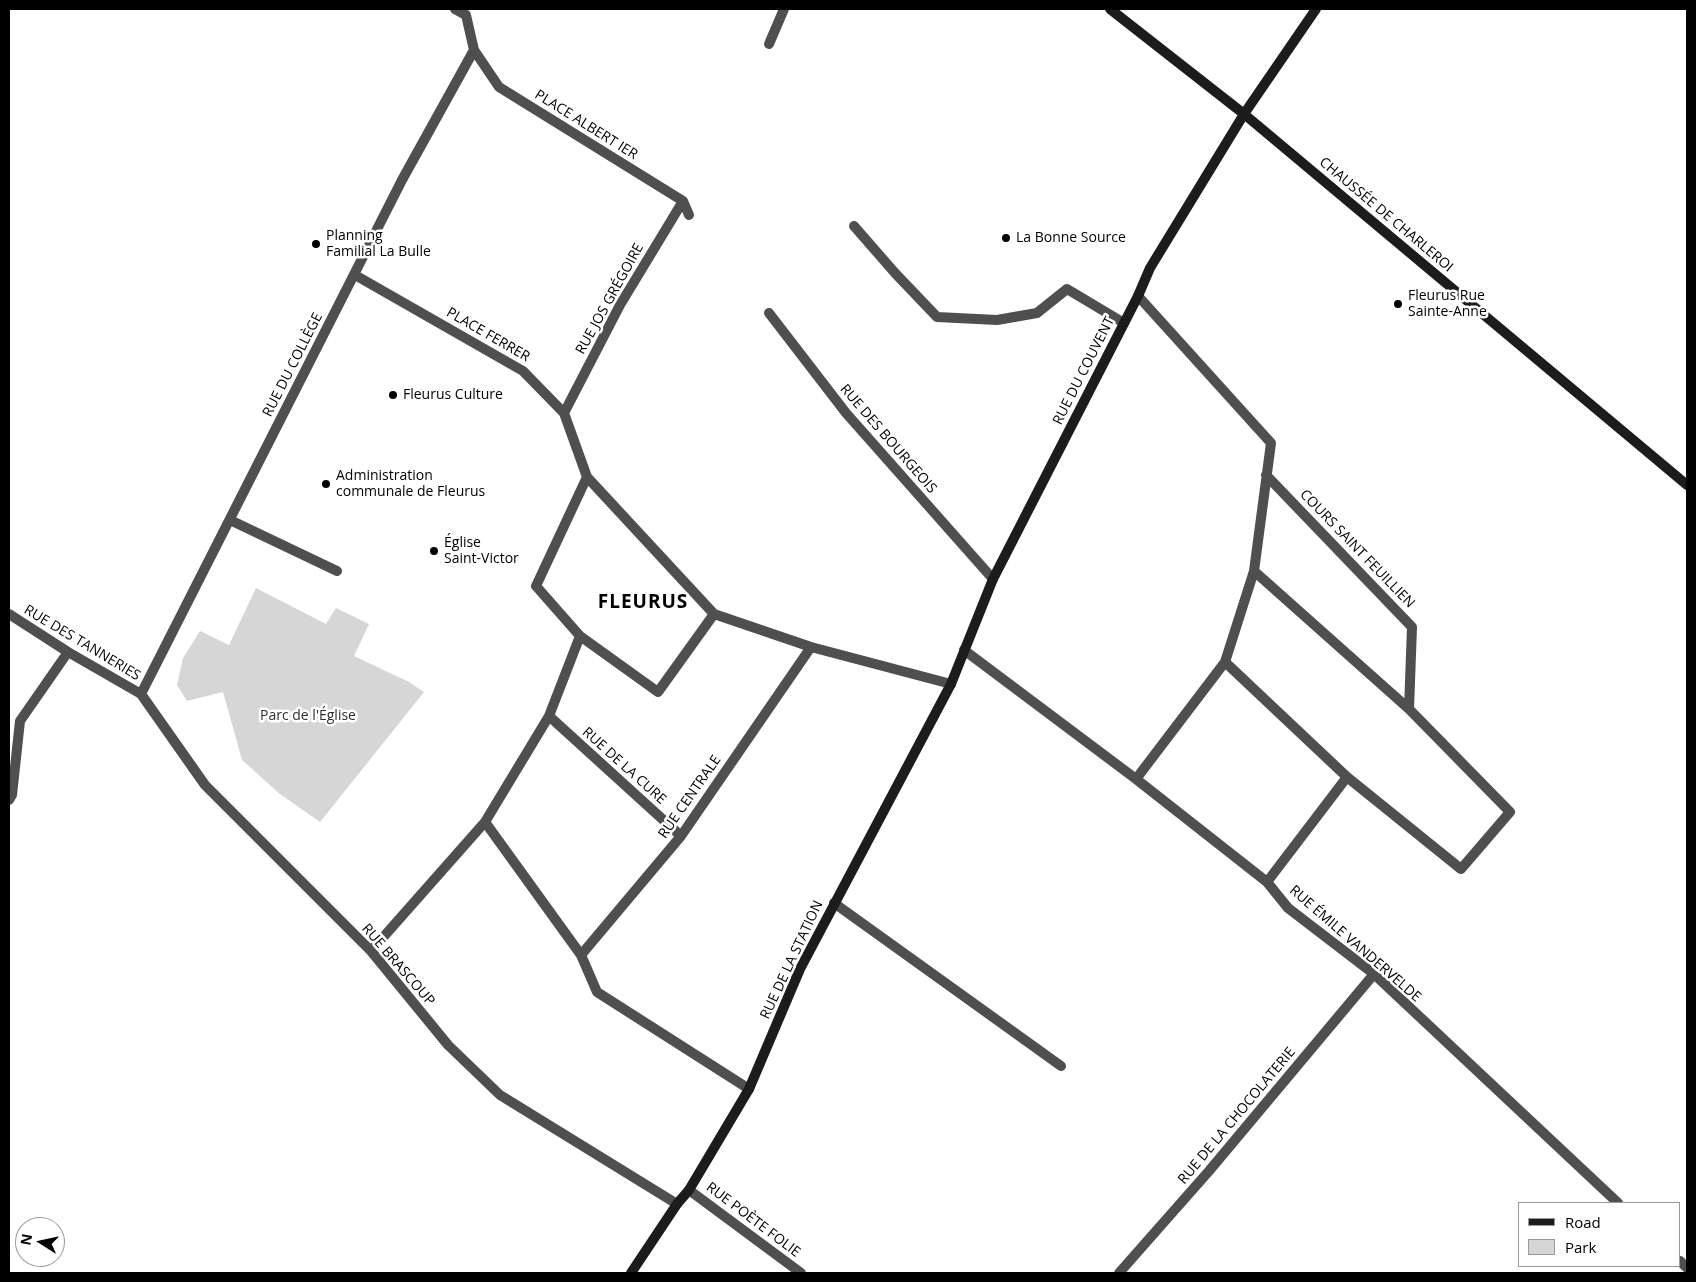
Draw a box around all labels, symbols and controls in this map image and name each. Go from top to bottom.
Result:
street label: PLACE ALBERT IER [531,87,641,163]
street label: CHAUSSÉE DE CHARLEROI [1316,154,1456,276]
place label: Planning Familial La Bulle [326,228,431,260]
place label: La Bonne Source [1016,230,1126,246]
marker: La Bonne Source [1000,232,1012,244]
marker: Planning Familial La Bulle [310,238,322,250]
street label: RUE JOS GRÉGOIRE [573,241,647,357]
place label: Fleurus Rue Sainte-Anne [1408,288,1487,321]
marker: Fleurus Rue Sainte-Anne [1392,298,1404,310]
street label: PLACE FERRER [443,304,533,366]
street label: RUE DU COLLÈGE [260,310,326,420]
street label: RUE DU COUVENT [1050,314,1118,428]
street label: RUE DES BOURGEOIS [836,381,940,497]
place label: Fleurus Culture [403,387,503,403]
marker: Fleurus Culture [387,389,399,401]
place label: Administration communale de Fleurus [336,468,485,501]
marker: Administration communale de Fleurus [320,478,332,490]
street label: COURS SAINT FEUILLIEN [1296,486,1418,612]
place label: Église Saint-Victor [444,535,519,568]
marker: Église Saint-Victor [428,545,440,557]
district label: FLEURUS [597,592,689,614]
street label: RUE DES TANNERIES [21,602,143,684]
park label: Parc de l'Église [260,708,356,724]
street label: RUE DE LA CURE [579,724,669,808]
street label: RUE CENTRALE [655,752,725,842]
street label: RUE ÉMILE VANDERVELDE [1286,882,1424,1006]
street label: RUE DE LA STATION [757,898,827,1022]
street label: RUE BRASCOUP [358,921,438,1009]
street label: RUE DE LA CHOCOLATERIE [1175,1044,1299,1188]
street label: RUE POÈTE FOLIE [703,1179,803,1261]
legend [1518,1202,1681,1267]
text: Road [1565,1212,1601,1232]
north arrow [15,1217,65,1267]
text: N [15,1232,36,1247]
text: Park [1565,1237,1596,1257]

